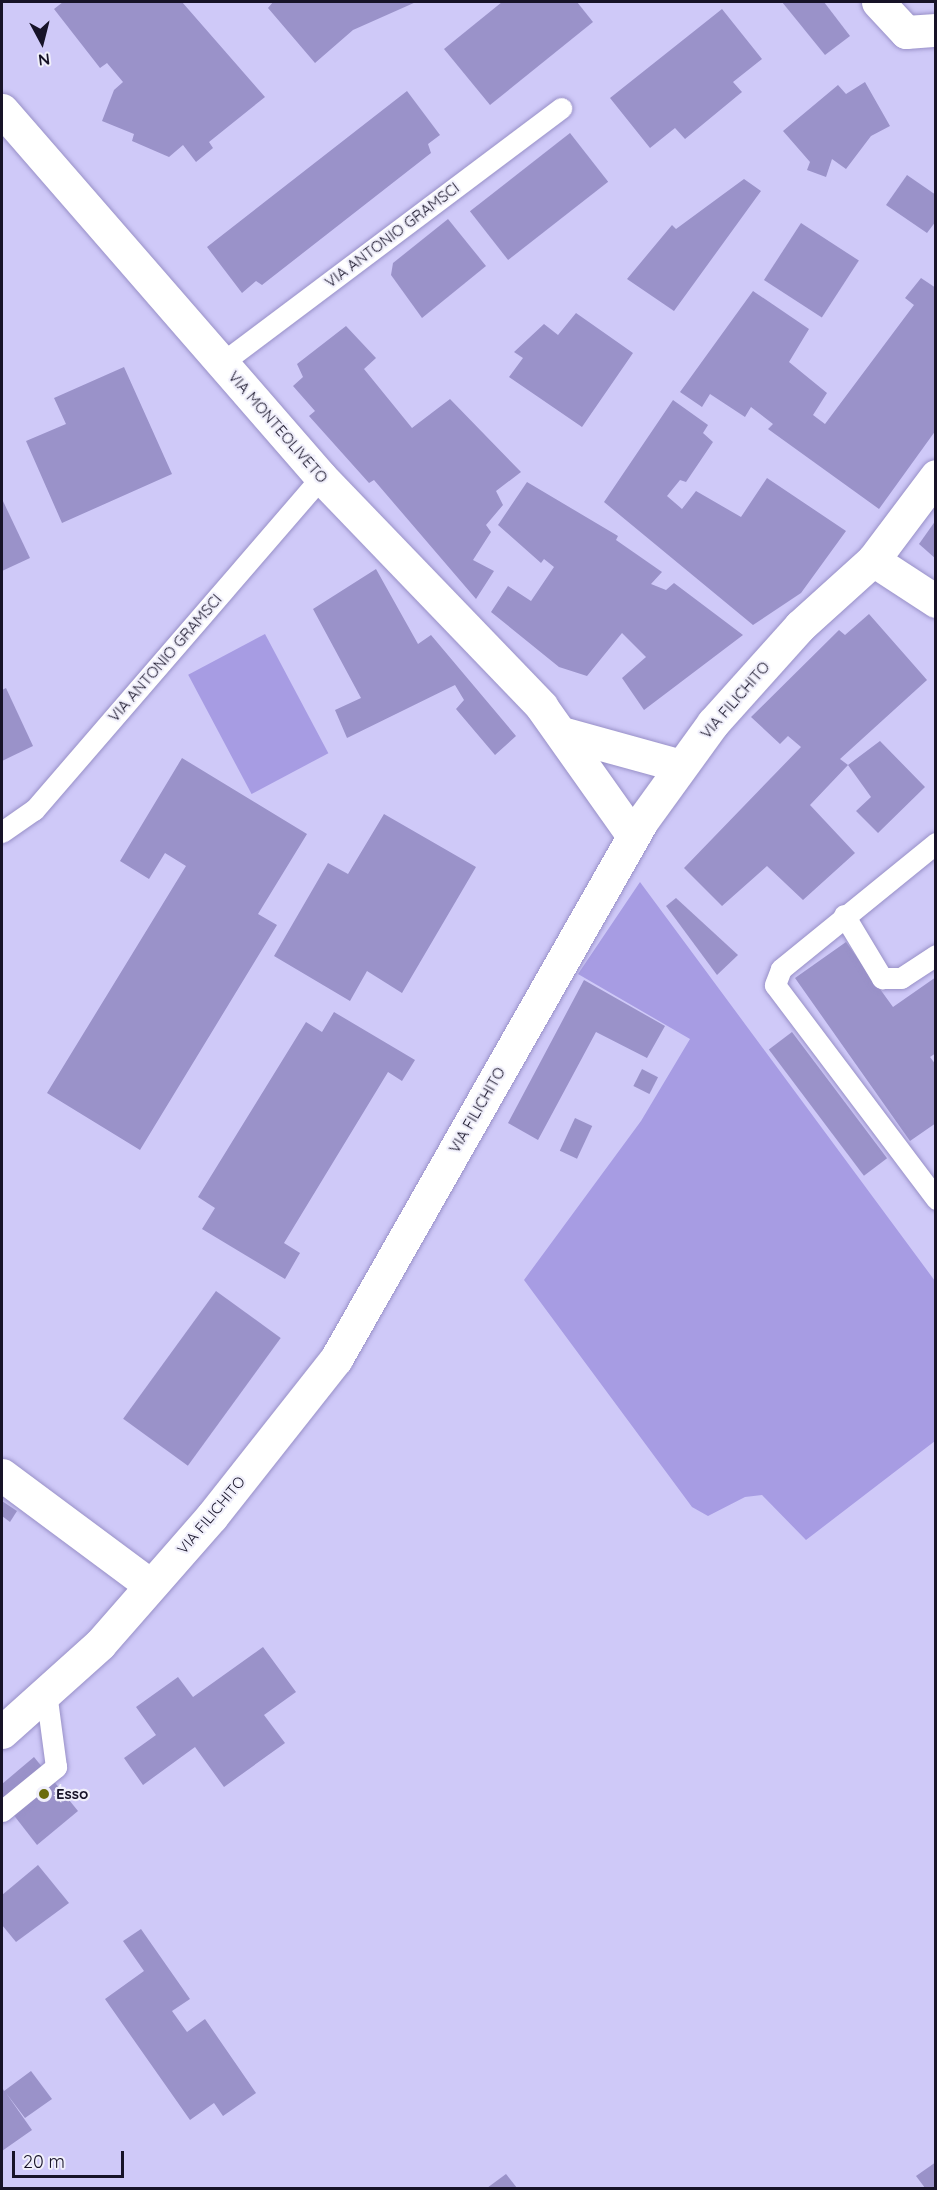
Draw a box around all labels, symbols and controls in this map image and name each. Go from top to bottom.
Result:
north arrow [12,12,72,72]
text: N [37,49,51,71]
street label: VIA ANTONIO GRAMSCI [321,179,463,291]
street label: VIA MONTEOLIVETO [225,368,331,486]
street label: VIA ANTONIO GRAMSCI [105,591,225,725]
street label: VIA FILICHITO [697,658,773,742]
street label: VIA FILICHITO [445,1064,509,1156]
street label: VIA FILICHITO [173,1472,249,1558]
place label: Esso [56,1785,88,1803]
marker: Esso [37,1787,51,1801]
scale bar [15,2139,128,2177]
text: 20 m [23,2150,65,2173]

